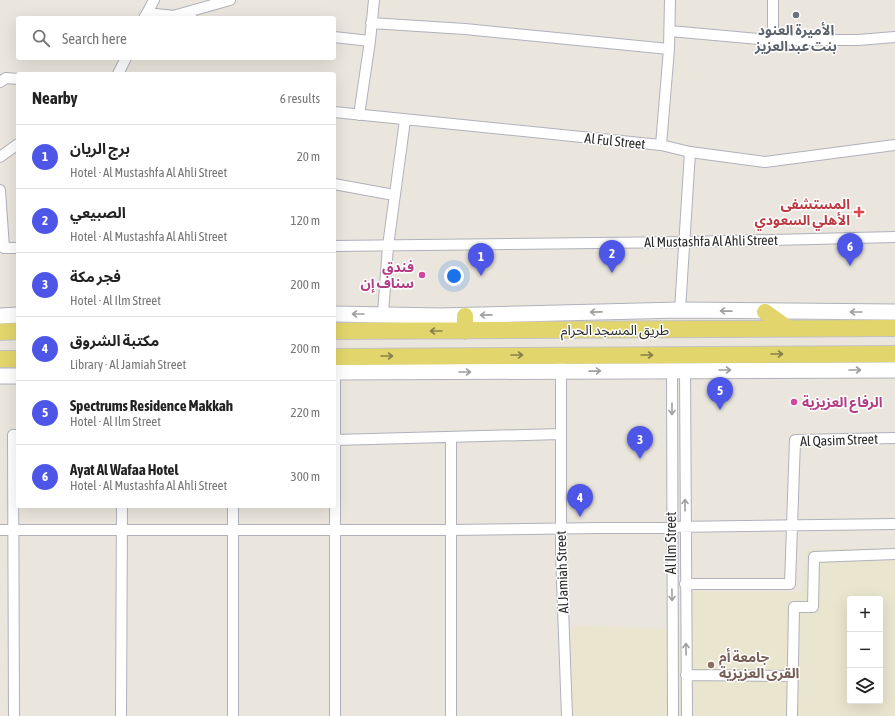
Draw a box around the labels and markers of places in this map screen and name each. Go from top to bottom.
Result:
marker: الأميرة العنود بنت عبدالعزيز [791,10,801,20]
place label: الأميرة العنود بنت عبدالعزيز [754,22,837,55]
place label: المستشفى الأهلي السعودي [754,196,850,231]
marker: المستشفى الأهلي السعودي [853,206,865,218]
pin: 6 [837,233,863,266]
pin: 2 [599,240,625,273]
pin: 1 [468,243,494,276]
place label: فندق سناف إن [360,259,414,293]
marker: فندق سناف إن [417,270,427,280]
pin: 5 [707,377,733,410]
place label: الرفاع العزيزية [802,394,883,413]
marker: الرفاع العزيزية [789,397,799,407]
pin: 3 [627,426,653,459]
pin: 4 [567,484,593,517]
place label: جامعة أم القرى العزيزية [719,648,800,682]
marker: جامعة أم القرى العزيزية [706,660,716,670]

